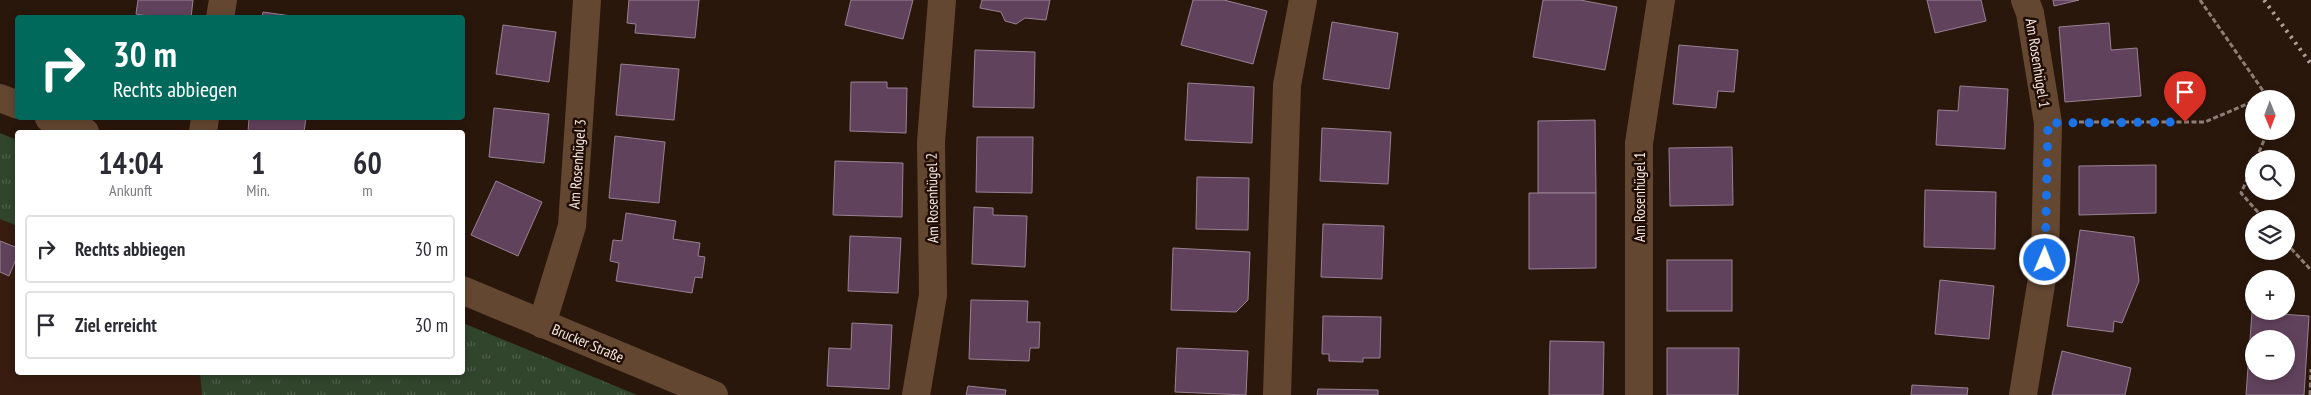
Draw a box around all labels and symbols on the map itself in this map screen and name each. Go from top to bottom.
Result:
street label: Am Rosenhügel 1 [2022,17,2054,109]
pin [2164,71,2206,122]
north arrow [2245,90,2295,140]
street label: Am Rosenhügel 3 [564,118,590,210]
street label: Am Rosenhügel 1 [1630,152,1649,242]
street label: Am Rosenhügel 2 [922,153,942,243]
position arrow [2018,233,2070,285]
street label: Brucker Straße [549,319,627,367]

